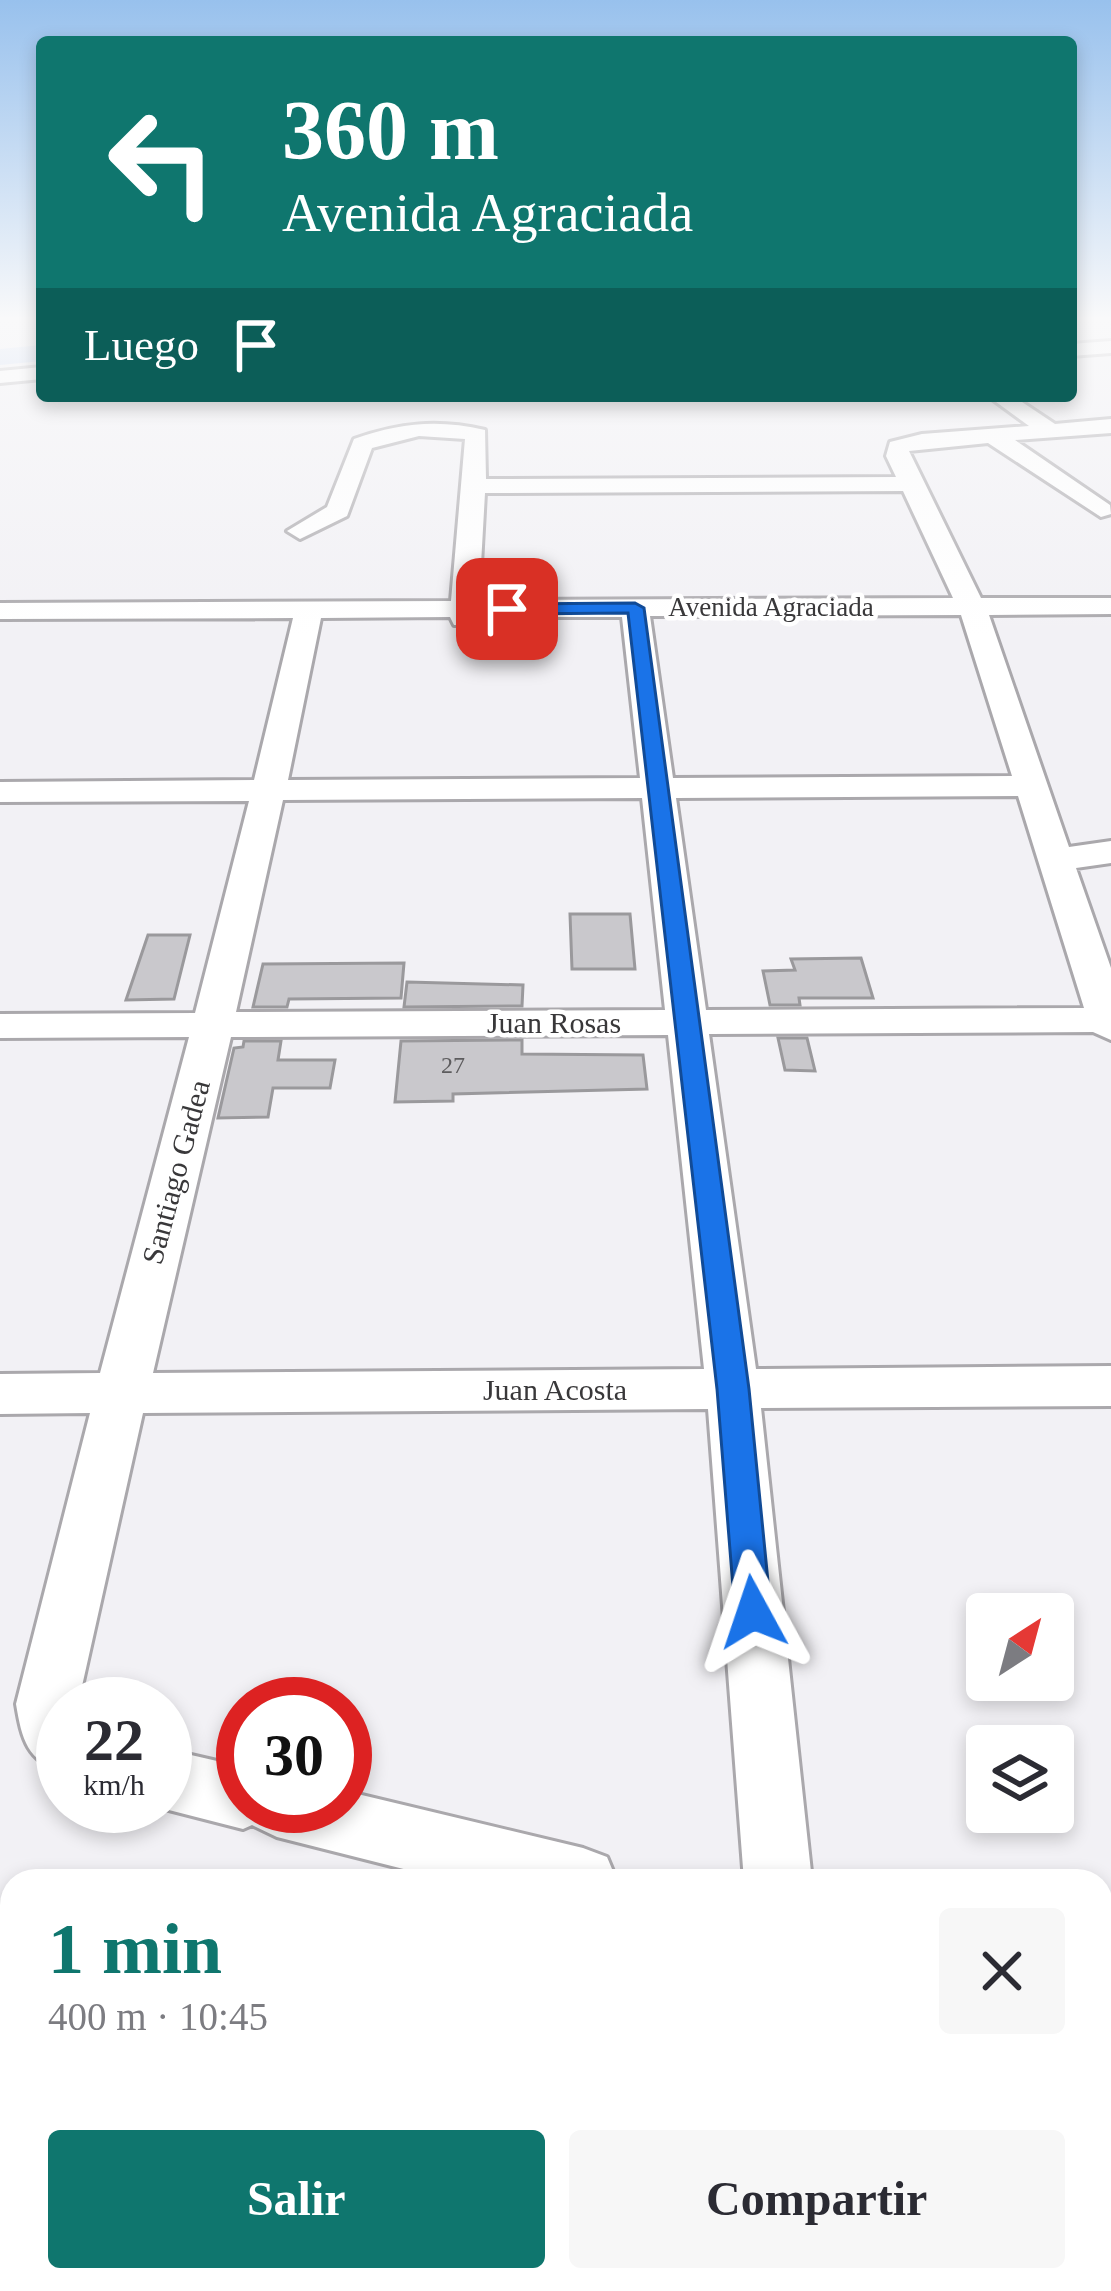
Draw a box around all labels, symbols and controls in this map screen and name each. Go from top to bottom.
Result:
icon: left [84,84,240,240]
text: 360 m [282,84,499,177]
text: Avenida Agraciada [282,183,693,243]
icon: arrive [223,312,289,378]
text: Luego [84,320,199,370]
pin [456,558,558,660]
icon: arrive [474,576,540,642]
street label: Avenida Agraciada [668,592,874,622]
street label: Juan Rosas [487,1006,621,1039]
house number: 27 [441,1052,465,1078]
street label: Santiago Gadea [135,1076,216,1267]
street label: Juan Acosta [483,1373,627,1406]
position arrow [690,1549,816,1675]
north arrow [966,1593,1074,1701]
map controls [966,1593,1074,1833]
speed limit sign: 30 [216,1677,372,1833]
text: 22 [84,1707,144,1773]
button: layers [966,1725,1074,1833]
text: km/h [83,1768,145,1801]
button: close [939,1908,1065,2034]
text: 1 min [48,1909,222,1989]
text: 400 m · 10:45 [48,1995,268,2038]
button: Salir [48,2130,545,2268]
button: Compartir [569,2130,1065,2268]

